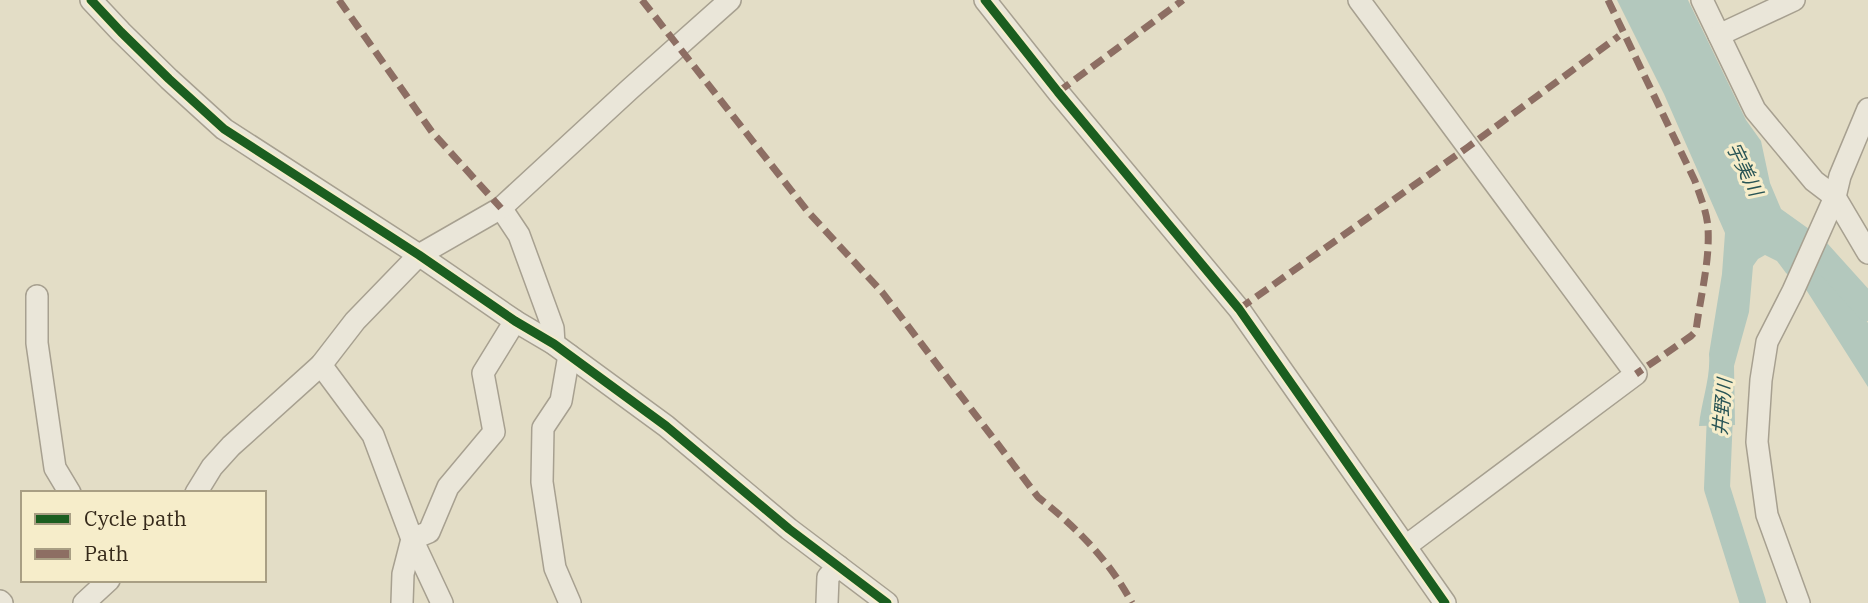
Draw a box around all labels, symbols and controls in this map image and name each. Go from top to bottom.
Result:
water label: 宇美川 [1722,138,1769,202]
water label: 井野川 [1708,376,1737,436]
legend [21,491,266,582]
text: Cycle path [84,504,187,532]
text: Path [84,539,129,567]

